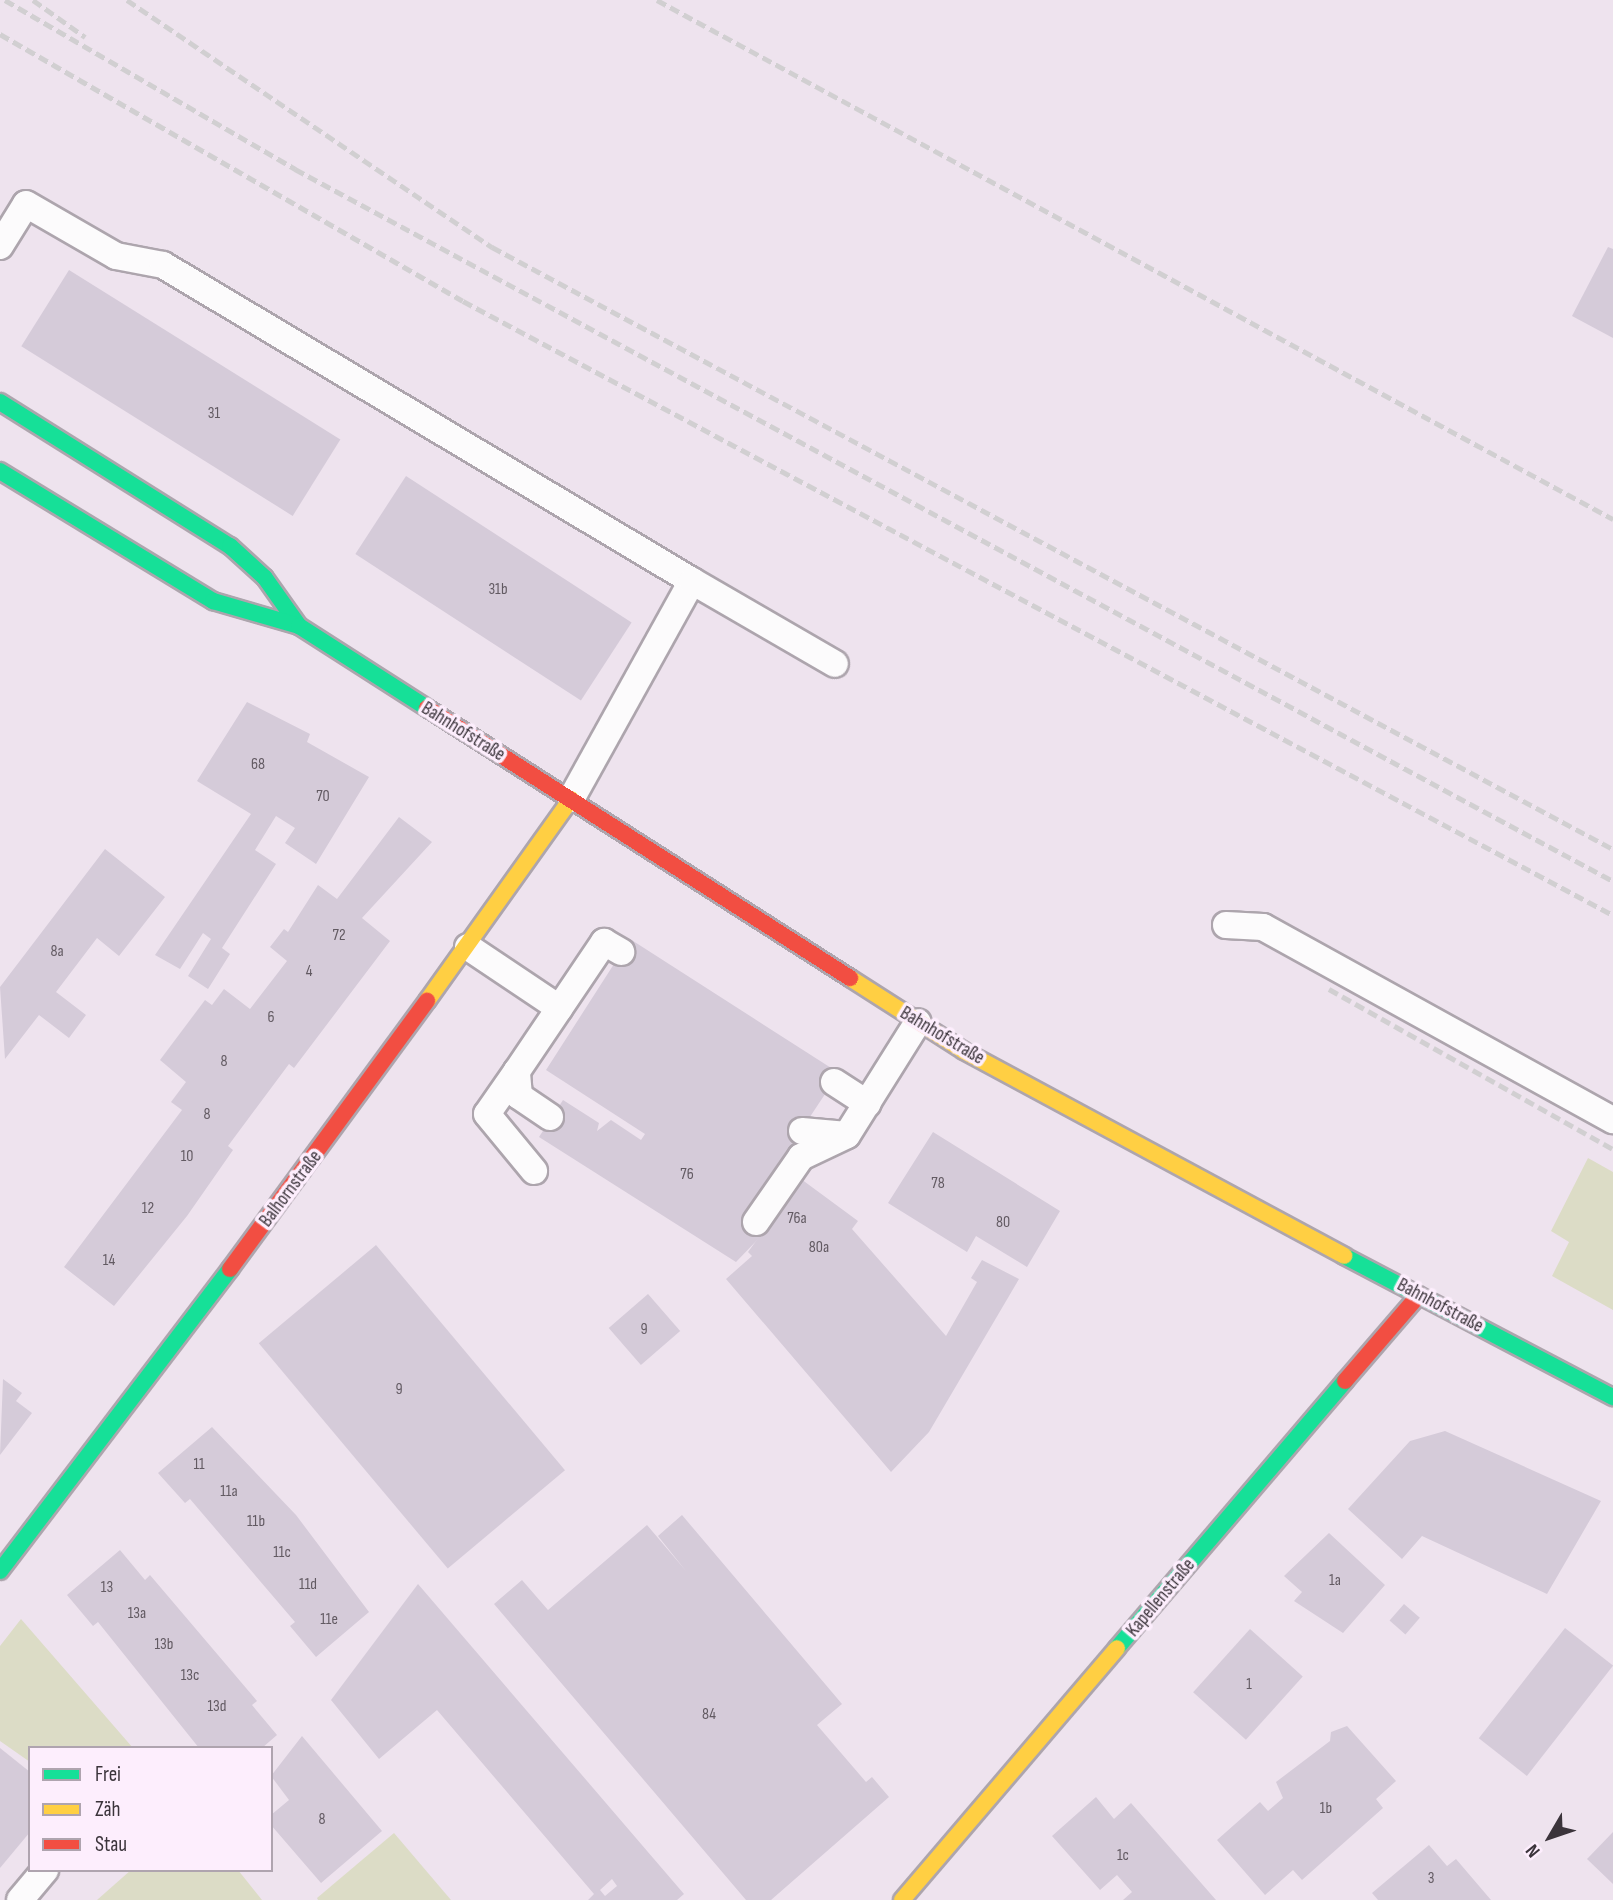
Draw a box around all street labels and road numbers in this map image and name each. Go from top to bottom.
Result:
street label: Bahnhofstraße [417,697,509,767]
street label: Bahnhofstraße [896,1002,988,1070]
street label: Balhornstraße [255,1146,327,1232]
street label: Bahnhofstraße [1393,1274,1487,1338]
street label: Kapellenstraße [1122,1554,1200,1642]

